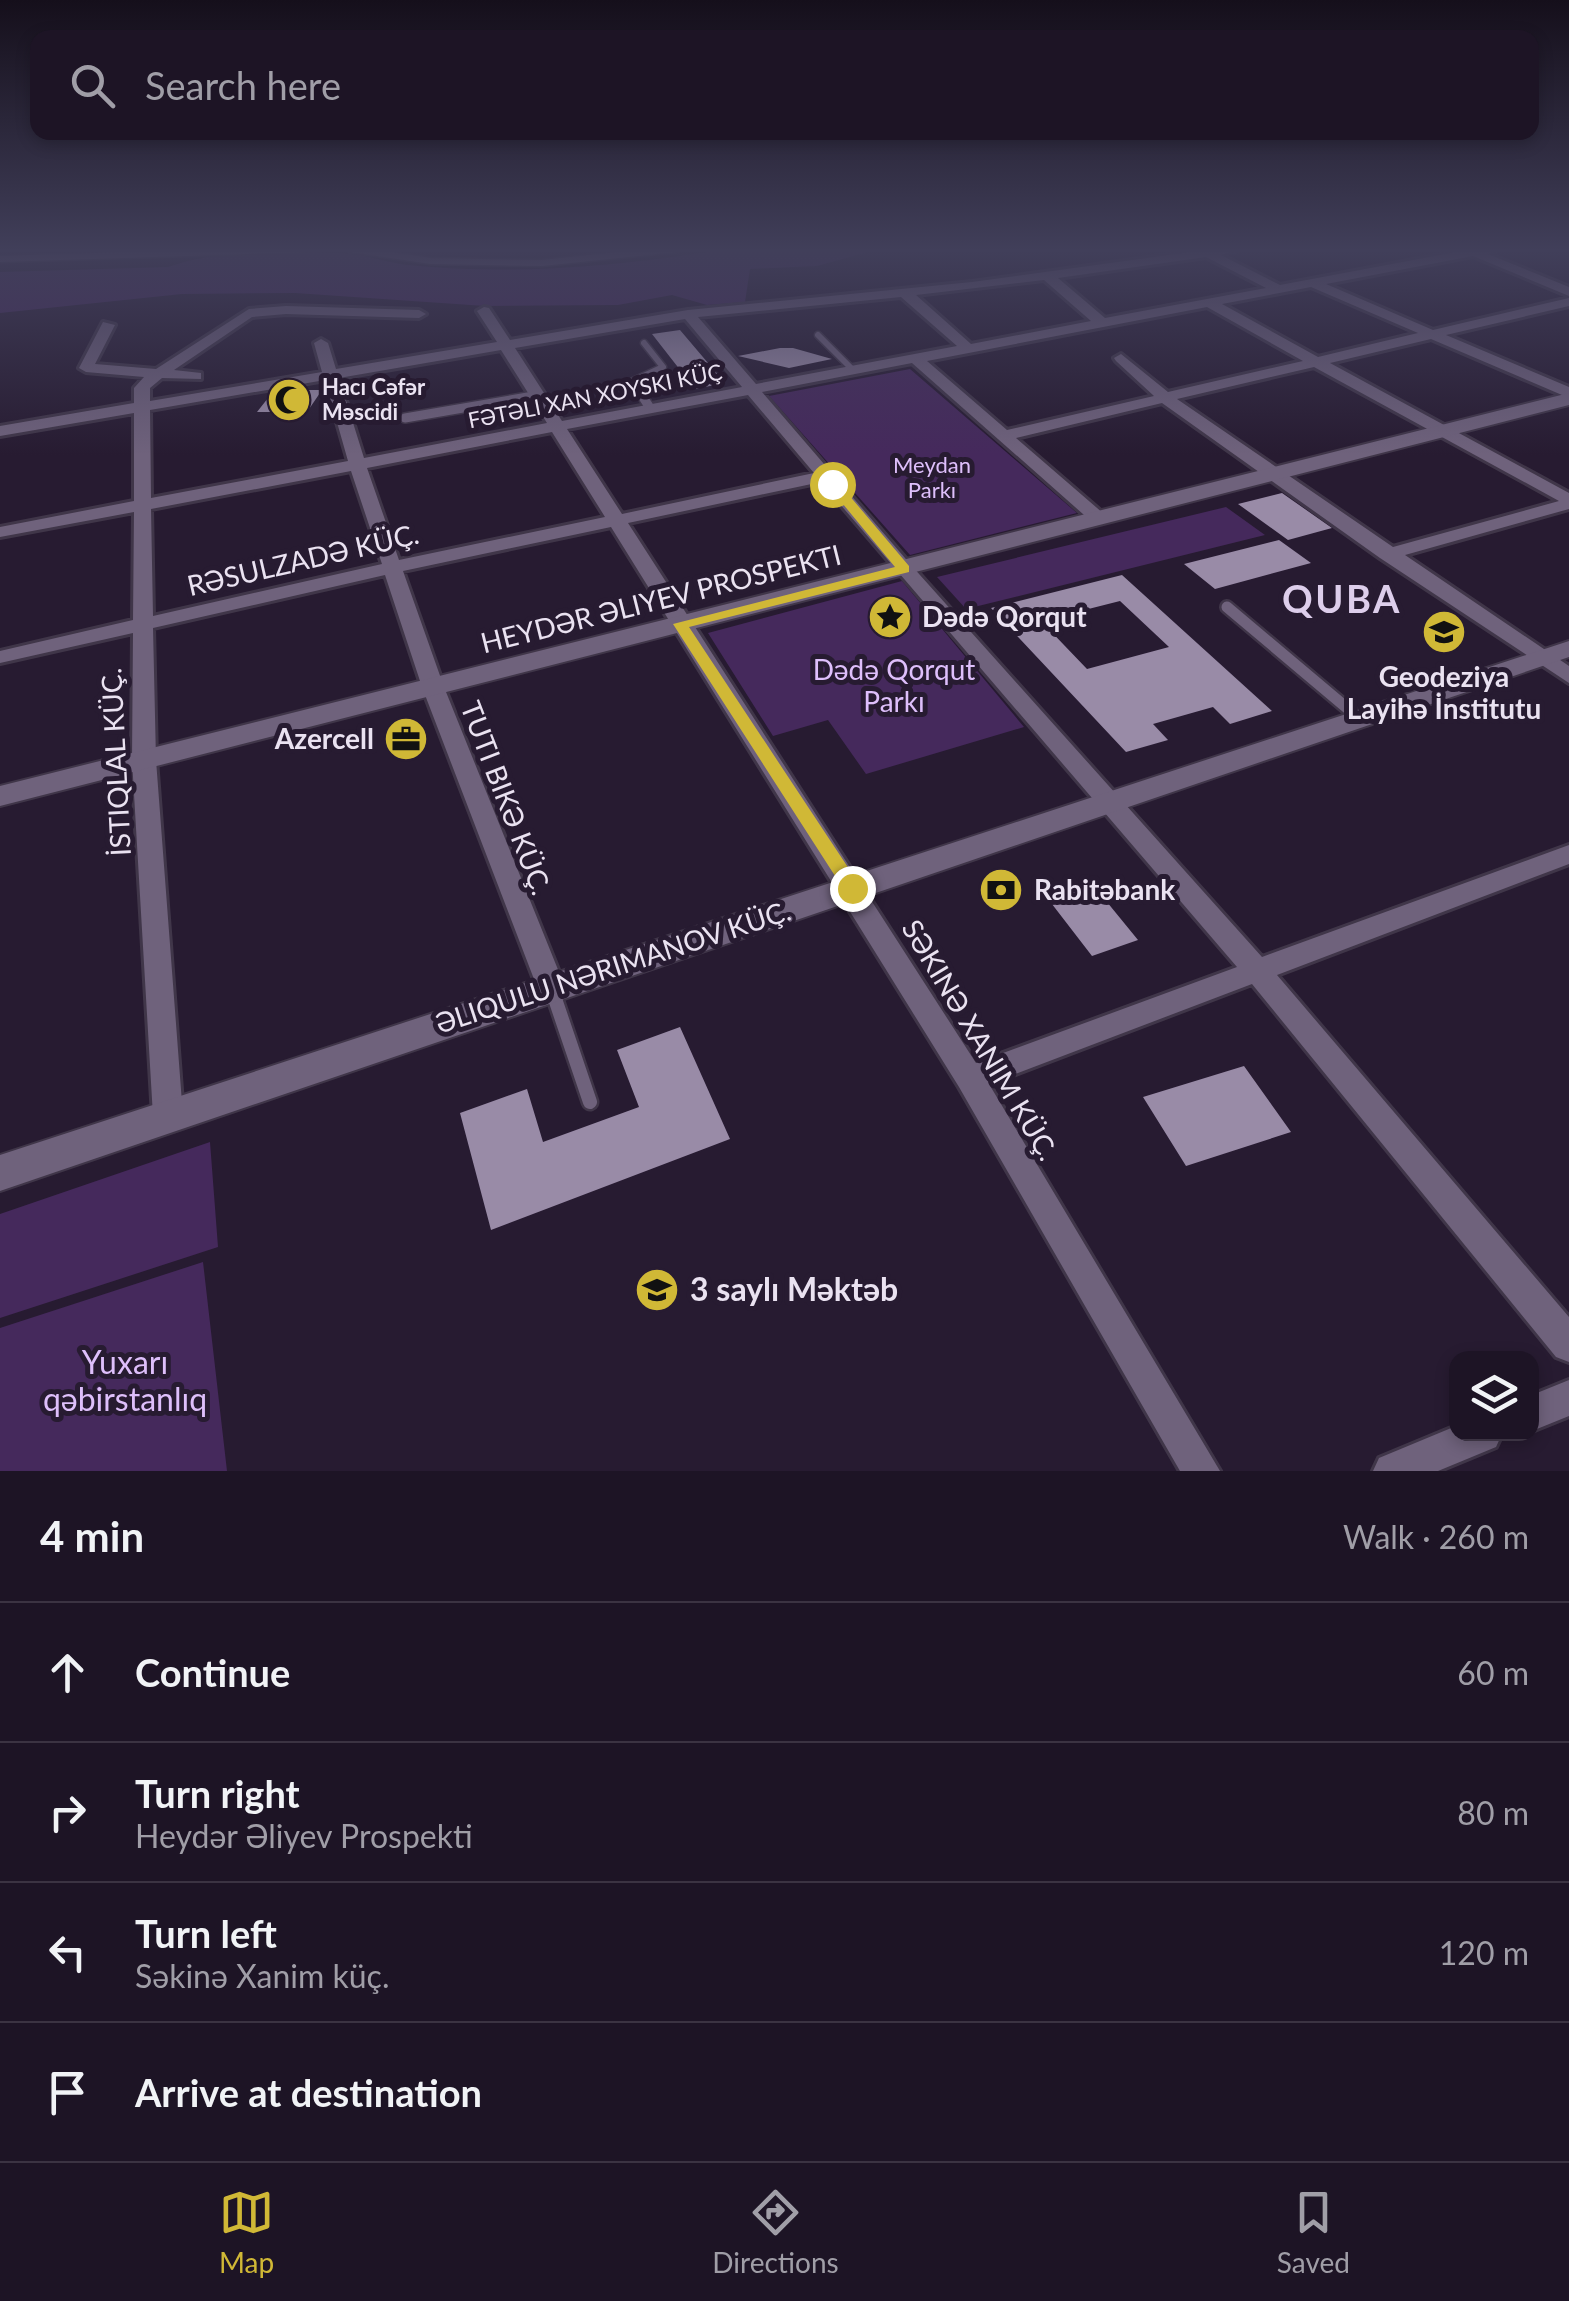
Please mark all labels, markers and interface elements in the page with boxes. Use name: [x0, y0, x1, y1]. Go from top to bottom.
search box: [30, 30, 1539, 140]
icon: search: [65, 58, 120, 113]
text: Search here: [145, 62, 341, 108]
street label: FƏTƏLI XAN XOYSKI KÜÇ: [465, 358, 725, 433]
place label: Hacı Cəfər Məscidi: [322, 373, 426, 425]
mosque icon: Hacı Cəfər Məscidi: [266, 377, 312, 423]
park label: Meydan Parkı: [893, 451, 971, 503]
route start: [810, 462, 856, 508]
street label: RƏSULZADƏ KÜÇ.: [184, 516, 422, 602]
street label: HEYDƏR ƏLIYEV PROSPEKTI: [477, 537, 844, 659]
district label: QUBA: [1282, 575, 1402, 621]
place icon: Dədə Qorqut: [867, 594, 913, 640]
place label: Dədə Qorqut: [922, 599, 1087, 633]
school or university icon: Geodeziya Layihə İnstitutu: [1421, 609, 1467, 655]
park label: Dədə Qorqut Parkı: [813, 652, 975, 718]
place label: Geodeziya Layihə İnstitutu: [1347, 659, 1541, 725]
street label: İSTIQLAL KÜÇ.: [93, 667, 137, 857]
street label: TUTI BIKƏ KÜÇ.: [454, 696, 559, 899]
office icon: Azercell: [383, 716, 429, 762]
place label: Azercell: [274, 721, 374, 755]
route end: [830, 866, 876, 912]
bank icon: Rabitəbank: [978, 867, 1024, 913]
place label: Rabitəbank: [1034, 872, 1175, 906]
street label: ƏLIQULU NƏRIMANOV KÜÇ.: [431, 892, 795, 1040]
street label: SƏKINƏ XANIM KÜÇ.: [896, 913, 1066, 1166]
school or university icon: 3 saylı Məktəb: [634, 1267, 680, 1313]
place label: 3 saylı Məktəb: [690, 1269, 898, 1308]
park label: Yuxarı qəbirstanlıq: [43, 1342, 207, 1418]
map controls: [1449, 1351, 1539, 1441]
button: layers: [1449, 1351, 1539, 1441]
text: 4 min: [40, 1511, 144, 1561]
text: Walk · 260 m: [1343, 1517, 1529, 1556]
icon: ahead: [40, 1645, 95, 1700]
text: Continue: [135, 1649, 290, 1695]
text: 60 m: [1457, 1653, 1529, 1692]
text: Turn right: [135, 1770, 300, 1816]
icon: right: [40, 1785, 95, 1840]
text: 80 m: [1457, 1793, 1529, 1832]
text: Heydər Əliyev Prospekti: [135, 1816, 473, 1855]
text: Turn left: [135, 1910, 277, 1956]
icon: left: [40, 1925, 95, 1980]
text: 120 m: [1439, 1933, 1529, 1972]
text: Səkinə Xanim küç.: [135, 1956, 389, 1995]
icon: arrive: [40, 2065, 95, 2120]
text: Arrive at destination: [135, 2069, 482, 2115]
tab: Map: [219, 2185, 274, 2279]
tab: Directions: [712, 2185, 839, 2279]
tab: Saved: [1277, 2185, 1350, 2279]

